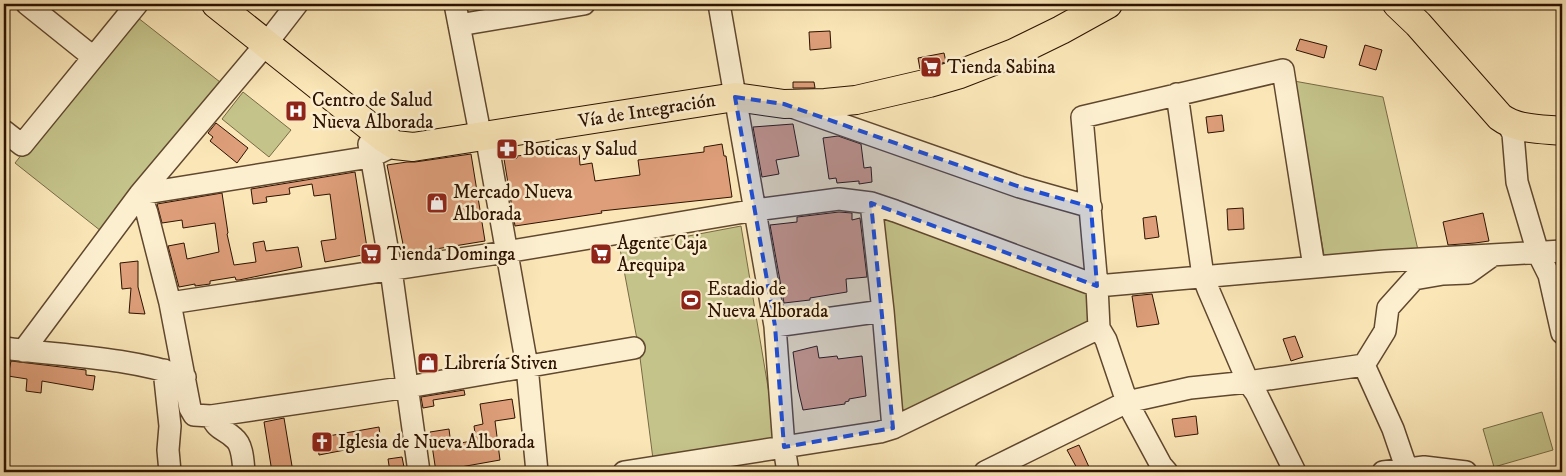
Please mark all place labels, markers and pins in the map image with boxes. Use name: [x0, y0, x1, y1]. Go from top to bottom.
supermarket icon: Tienda Sabina: [919, 55, 943, 79]
place label: Tienda Sabina: [947, 56, 1055, 79]
place label: Centro de Salud Nueva Alborada: [312, 89, 433, 134]
hospital icon: Centro de Salud Nueva Alborada: [284, 99, 308, 123]
pharmacy icon: Boticas y Salud: [495, 137, 519, 161]
place label: Boticas y Salud: [523, 138, 638, 161]
place label: Mercado Nueva Alborada: [453, 181, 573, 226]
shop icon: Mercado Nueva Alborada: [425, 191, 449, 215]
place label: Agente Caja Arequipa: [617, 232, 707, 278]
supermarket icon: Tienda Dominga: [359, 242, 383, 266]
supermarket icon: Agente Caja Arequipa: [589, 242, 613, 266]
place label: Tienda Dominga: [387, 243, 515, 266]
place label: Estadio de Nueva Alborada: [707, 278, 828, 323]
sports icon: Estadio de Nueva Alborada: [679, 288, 703, 312]
shop icon: Librería Stiven: [416, 351, 440, 375]
place label: Librería Stiven: [444, 352, 558, 375]
church icon: Iglesia de Nueva Alborada: [310, 430, 334, 454]
place label: Iglesia de Nueva Alborada: [338, 431, 535, 454]

